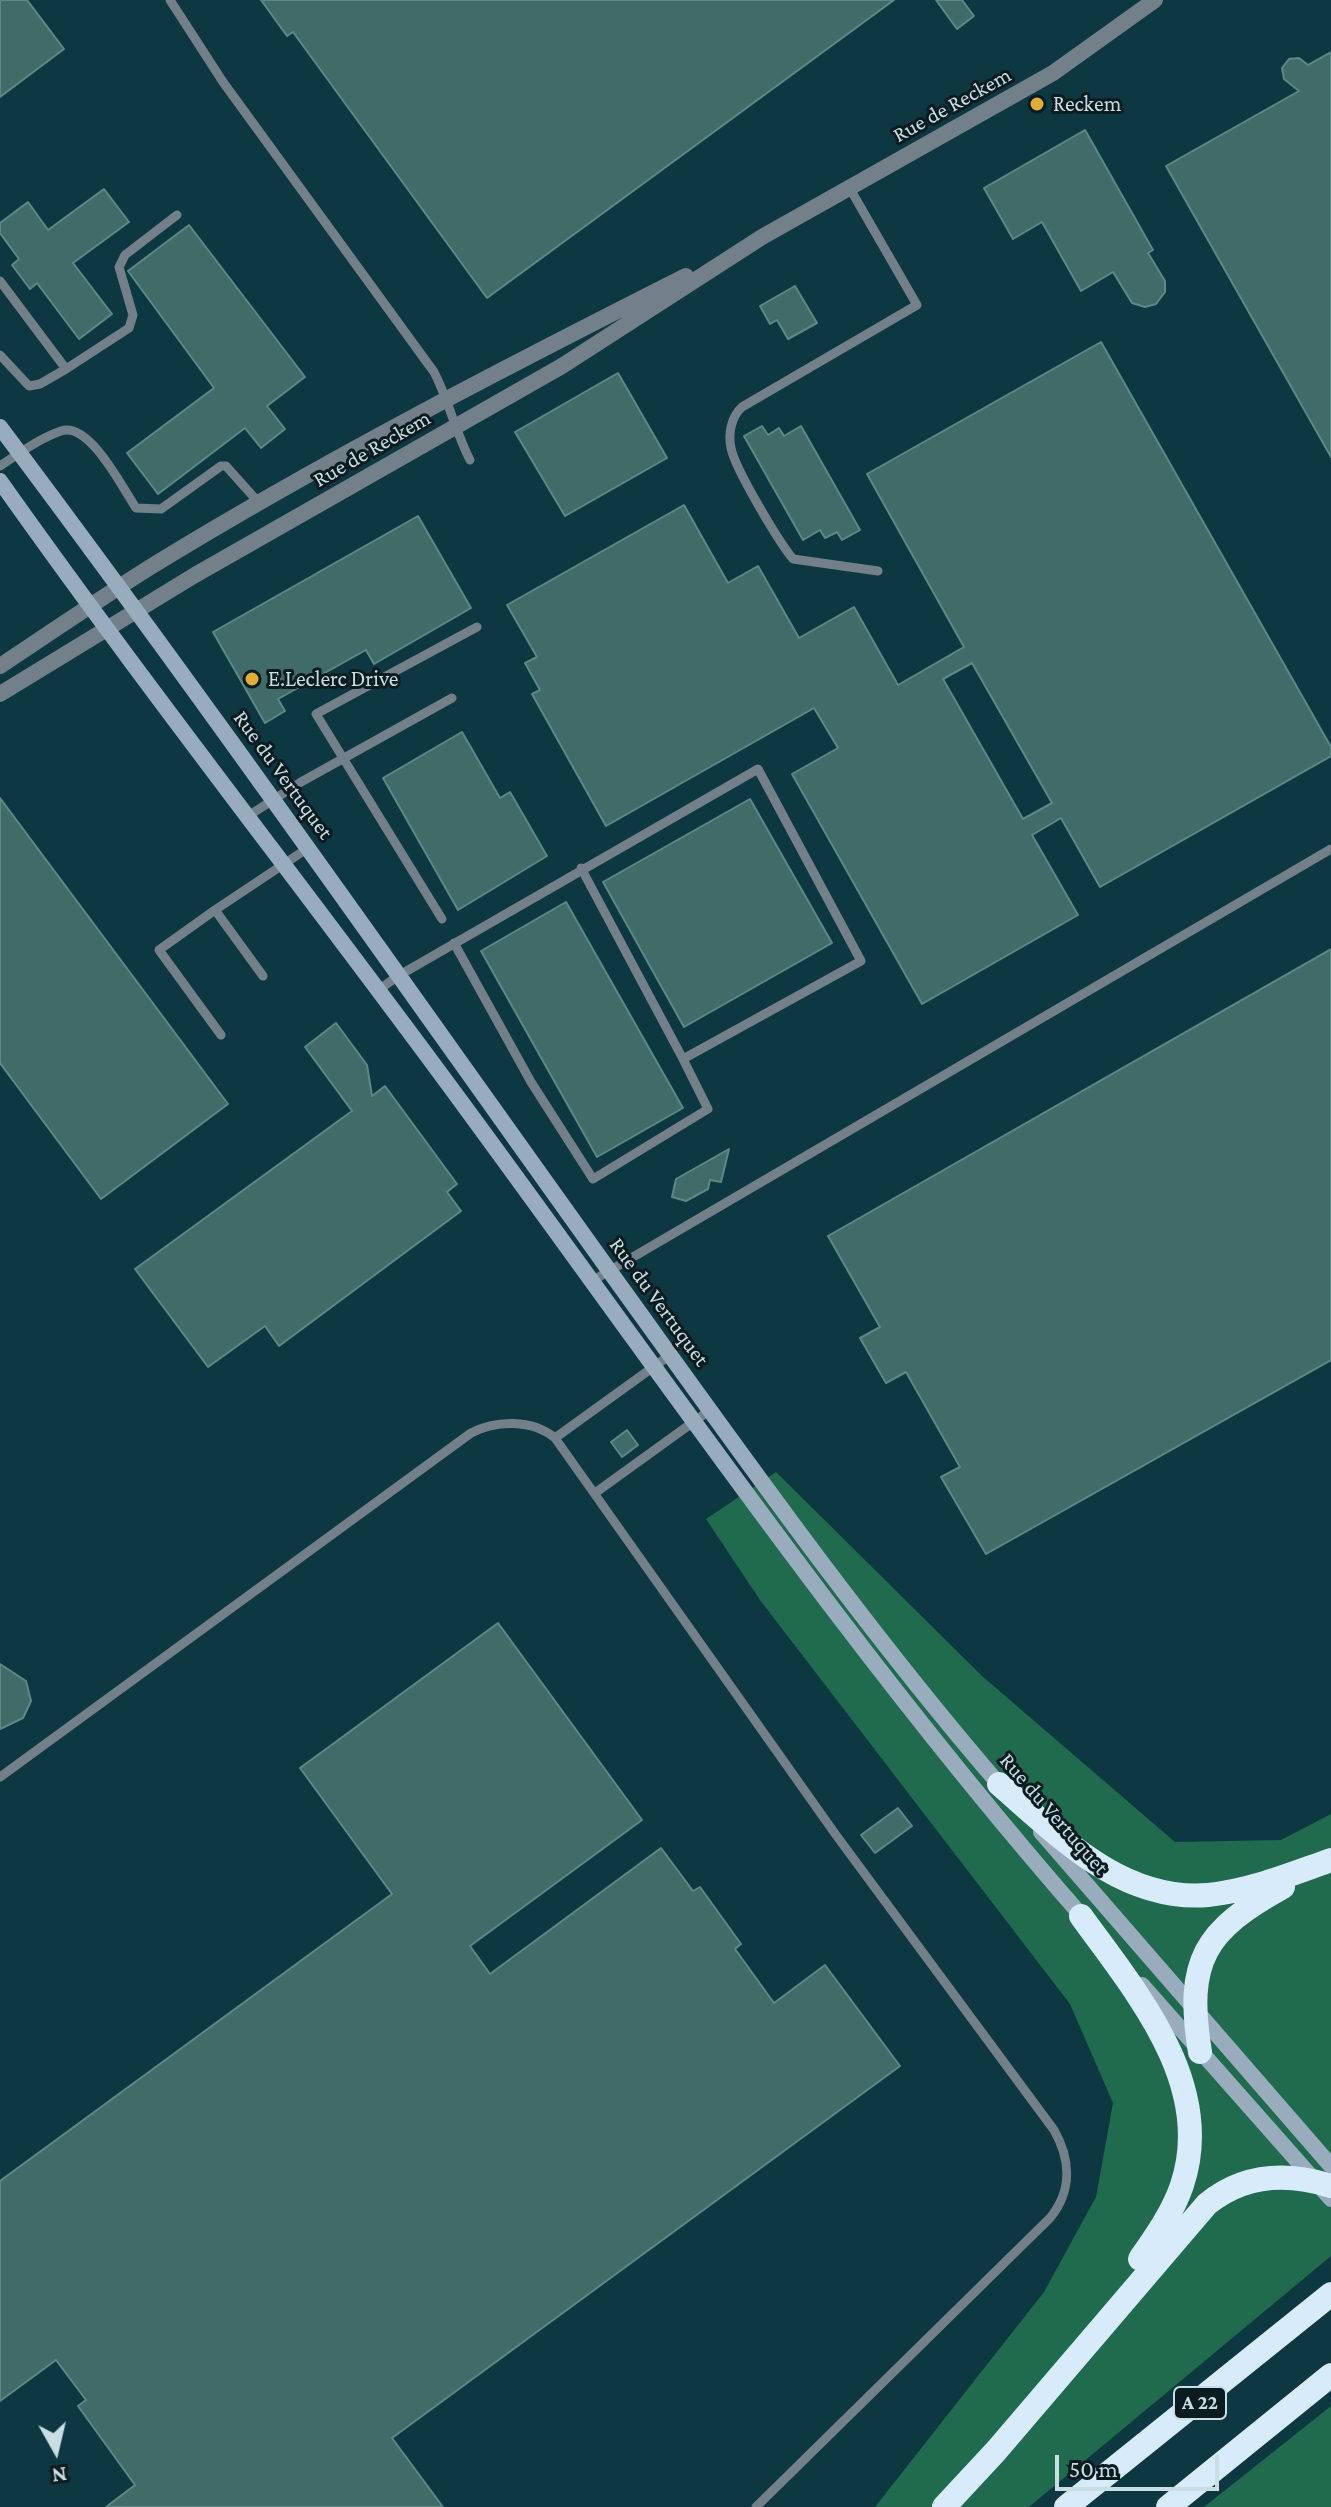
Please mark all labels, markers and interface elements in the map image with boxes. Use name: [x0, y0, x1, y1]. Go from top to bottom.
street label: Rue de Reckem: [888, 62, 1016, 148]
place label: Reckem: [1053, 91, 1121, 117]
marker: Reckem: [1028, 95, 1046, 113]
street label: Rue de Reckem: [309, 405, 435, 493]
place label: E.Leclerc Drive: [268, 666, 399, 692]
marker: E.Leclerc Drive: [243, 670, 261, 688]
street label: Rue du Vertuquet: [227, 705, 339, 845]
street label: Rue du Vertuquet: [603, 1232, 715, 1372]
street label: Rue du Vertuquet: [994, 1748, 1114, 1880]
road number: A 22: [1174, 2387, 1226, 2419]
north arrow: [16, 2411, 96, 2491]
scale bar: [1059, 2439, 1223, 2489]
text: 50 m: [1069, 2455, 1118, 2482]
text: N: [50, 2462, 69, 2489]

